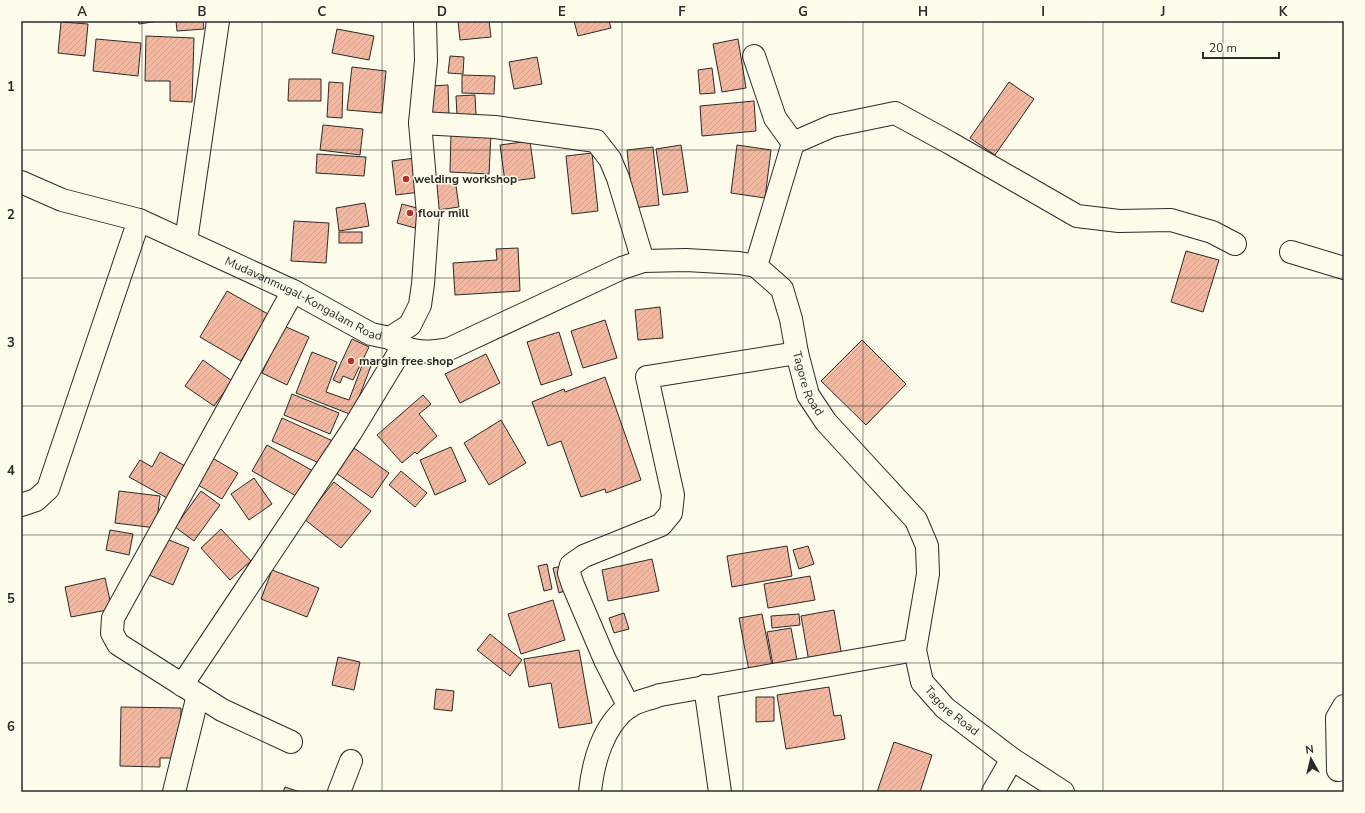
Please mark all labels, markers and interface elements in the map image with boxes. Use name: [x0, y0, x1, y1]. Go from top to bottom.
text: A: [77, 3, 87, 21]
text: B: [198, 3, 207, 21]
text: C: [318, 3, 327, 21]
text: D: [437, 3, 447, 21]
text: E: [558, 3, 566, 21]
text: F: [678, 3, 686, 21]
text: G: [798, 3, 808, 21]
text: H: [918, 3, 928, 21]
text: I: [1041, 3, 1045, 21]
text: J: [1160, 3, 1165, 21]
text: K: [1279, 3, 1288, 21]
scale bar: [1203, 34, 1279, 60]
text: 20 m: [1209, 40, 1237, 56]
text: 1: [7, 78, 15, 96]
place label: welding workshop: [414, 171, 517, 187]
marker: welding workshop: [401, 174, 411, 184]
place label: flour mill: [418, 205, 469, 221]
text: 2: [7, 206, 15, 224]
marker: flour mill: [405, 208, 415, 218]
street label: Mudavanmugal-Kongalam Road: [222, 253, 384, 344]
text: 3: [7, 334, 15, 352]
street label: Tagore Road: [789, 349, 827, 419]
place label: margin free shop: [359, 353, 453, 369]
marker: margin free shop: [346, 356, 356, 366]
text: 4: [7, 462, 15, 480]
text: 5: [7, 590, 15, 608]
street label: Tagore Road: [921, 682, 982, 739]
text: 6: [7, 718, 15, 736]
north arrow: [1291, 739, 1331, 779]
text: N: [1305, 742, 1315, 758]

